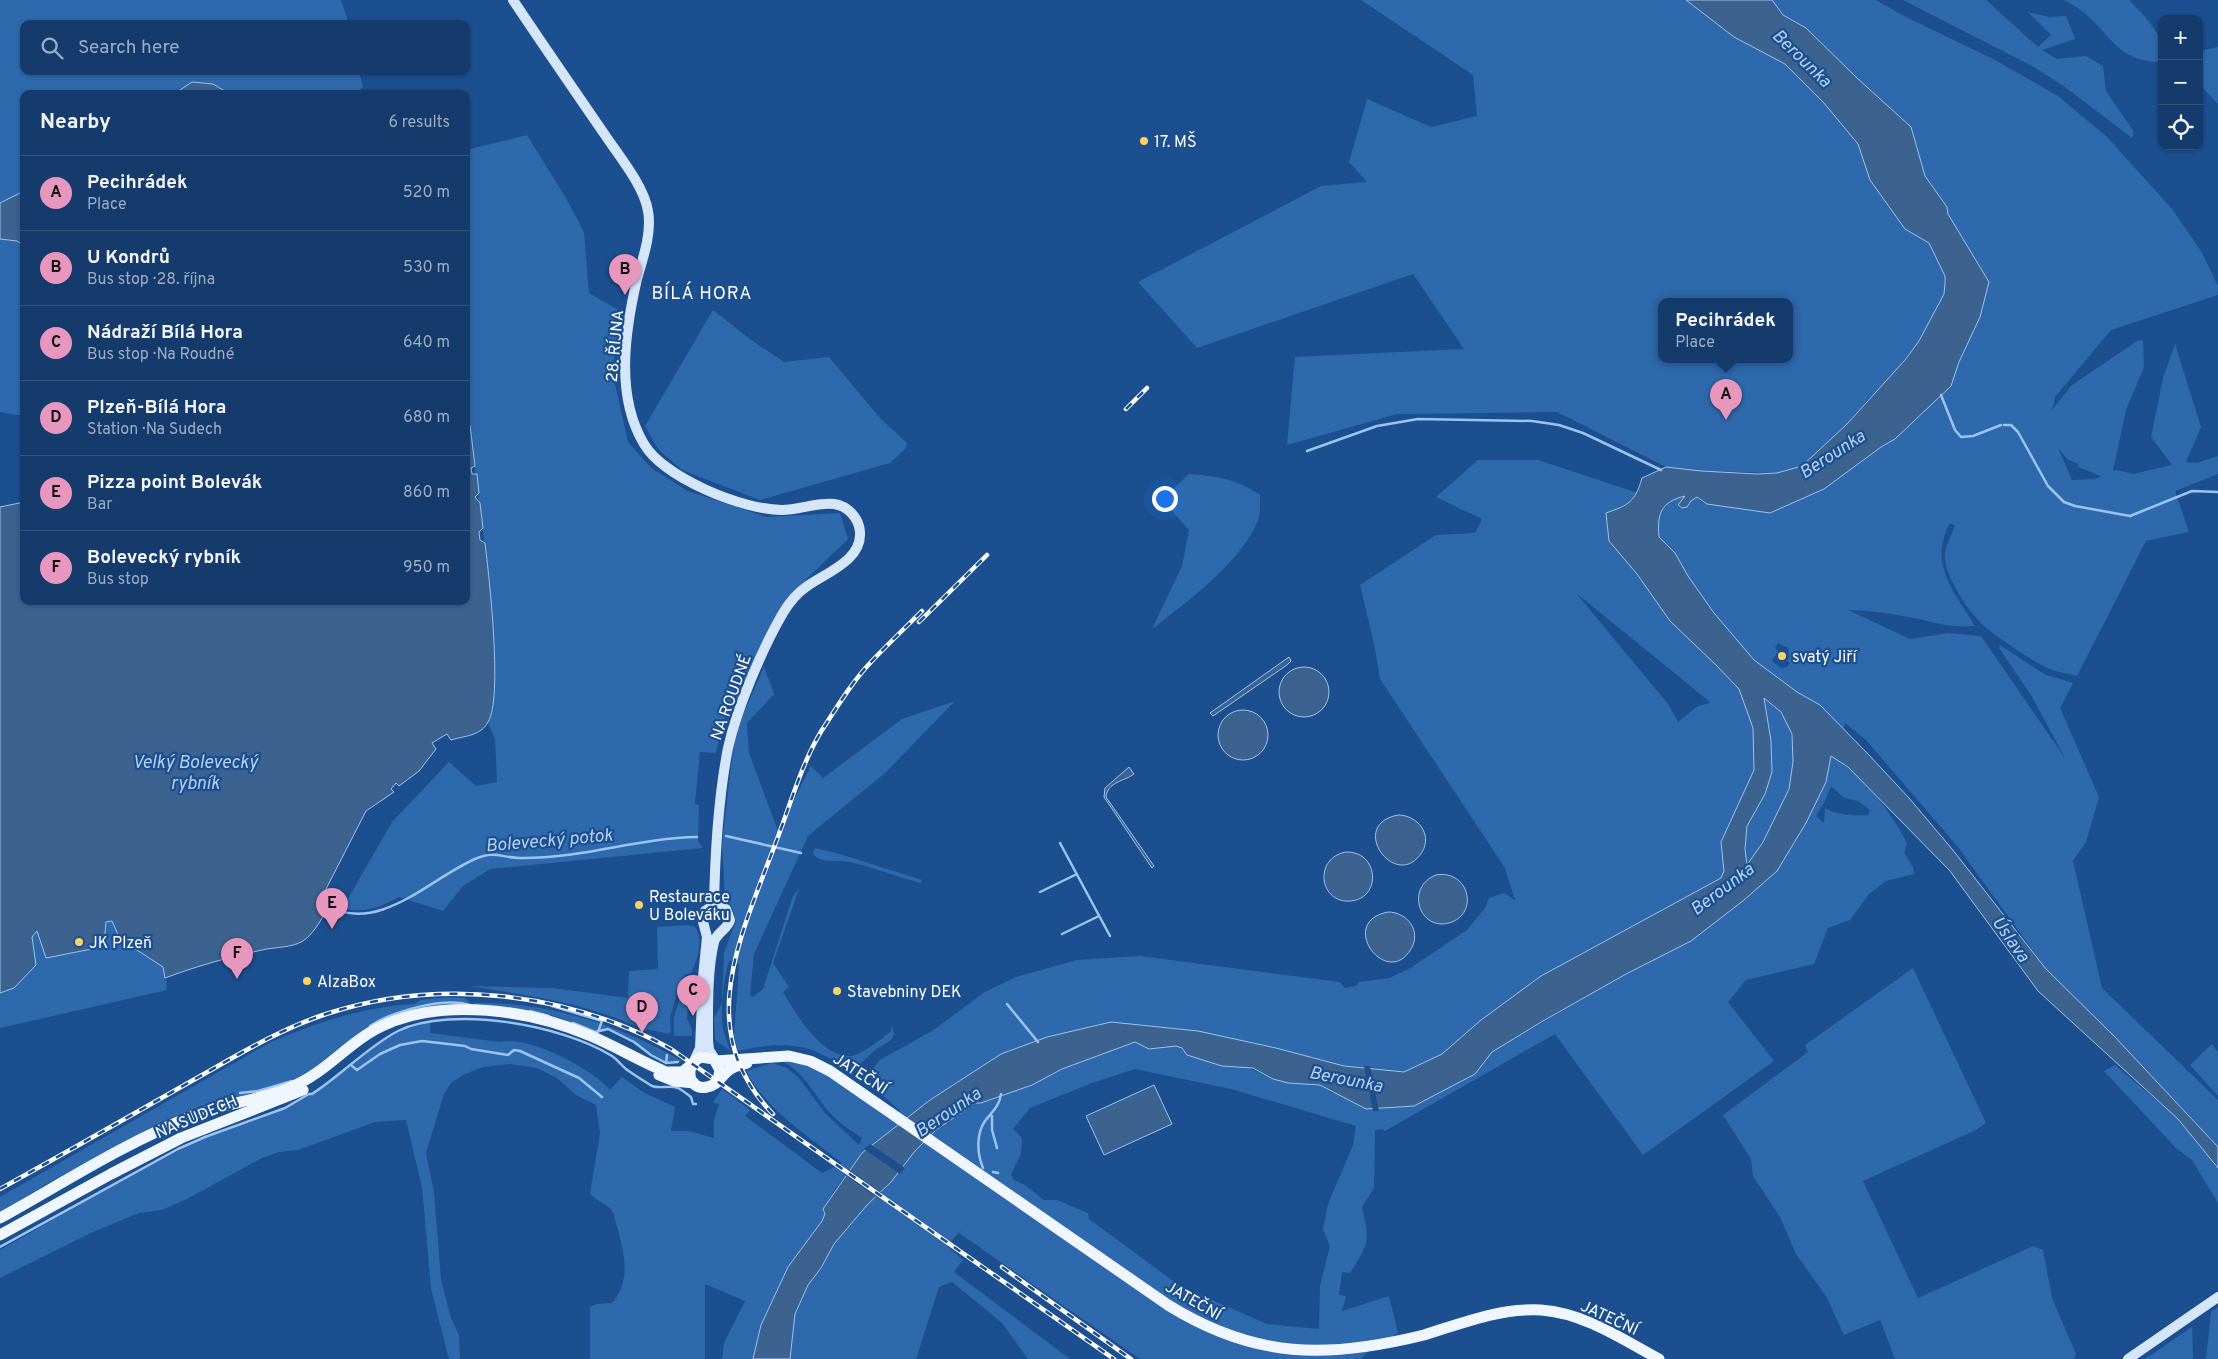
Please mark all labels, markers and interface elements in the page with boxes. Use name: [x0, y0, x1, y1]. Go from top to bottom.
map controls: [2158, 15, 2203, 150]
button: +: [2158, 15, 2203, 60]
search box: [20, 20, 470, 75]
water label: Berounka: [1766, 25, 1836, 94]
icon: search: [38, 34, 66, 62]
text: Search here: [78, 36, 180, 60]
button: −: [2158, 60, 2203, 105]
button: locate: [2158, 105, 2203, 150]
text: Nearby: [40, 109, 111, 136]
text: 6 results: [388, 113, 450, 133]
place label: 17. MŠ: [1154, 131, 1196, 153]
marker: 17. MŠ: [1138, 135, 1150, 147]
text: Pecihrádek: [87, 171, 188, 195]
text: A: [50, 183, 62, 203]
text: 520 m: [403, 183, 450, 203]
text: Place: [87, 195, 127, 215]
text: U Kondrů: [87, 246, 170, 270]
pin: B: [609, 254, 641, 295]
text: B: [50, 258, 62, 278]
text: 530 m: [403, 258, 450, 278]
text: Bus stop · 28. října: [87, 270, 215, 290]
district label: BÍLÁ HORA: [651, 281, 753, 306]
popup: [1658, 298, 1793, 363]
street label: 28. ŘÍJNA: [601, 309, 629, 383]
text: Pecihrádek: [1675, 309, 1776, 333]
text: Nádraží Bílá Hora: [87, 321, 243, 345]
text: C: [51, 333, 61, 353]
text: 640 m: [403, 333, 450, 353]
text: Place: [1675, 333, 1715, 353]
text: Bus stop · Na Roudné: [87, 345, 234, 365]
pin: A: [1710, 379, 1742, 420]
text: Plzeň-Bílá Hora: [87, 396, 226, 420]
text: D: [50, 408, 62, 428]
text: 680 m: [403, 408, 450, 428]
text: Station · Na Sudech: [87, 420, 222, 440]
water label: Berounka: [1795, 425, 1871, 485]
text: Pizza point Bolevák: [87, 471, 262, 495]
text: E: [51, 483, 61, 503]
text: 860 m: [403, 483, 450, 503]
your location: [1152, 486, 1178, 512]
text: Bar: [87, 495, 113, 515]
text: Bolevecký rybník: [87, 546, 241, 570]
text: F: [51, 558, 61, 578]
text: 950 m: [403, 558, 450, 578]
text: Bus stop: [87, 570, 149, 590]
place label: svatý Jiří: [1792, 648, 1859, 668]
marker: svatý Jiří: [1776, 650, 1788, 662]
street label: NA ROUDNÉ: [705, 651, 757, 743]
water label: Velký Bolevecký rybník: [132, 752, 259, 796]
water label: Bolevecký potok: [485, 824, 615, 859]
water label: Berounka: [1686, 858, 1760, 922]
pin: E: [316, 888, 348, 929]
place label: Restaurace U Boleváku: [649, 888, 730, 926]
marker: Restaurace U Boleváku: [633, 899, 645, 911]
water label: Úslava: [1986, 911, 2036, 968]
place label: JK Plzeň: [89, 934, 152, 954]
marker: JK Plzeň: [73, 936, 85, 948]
pin: F: [221, 938, 253, 979]
place label: AlzaBox: [317, 973, 376, 993]
marker: AlzaBox: [301, 975, 313, 987]
pin: C: [677, 975, 709, 1016]
place label: Stavebniny DEK: [847, 983, 961, 1003]
marker: Stavebniny DEK: [831, 985, 843, 997]
pin: D: [626, 992, 658, 1033]
street label: JATEČNÍ: [829, 1048, 893, 1101]
water label: Berounka: [1307, 1062, 1385, 1099]
water label: Berounka: [912, 1083, 987, 1144]
street label: NA SUDECH: [153, 1092, 241, 1144]
street label: JATEČNÍ: [1161, 1276, 1227, 1327]
street label: JATEČNÍ: [1577, 1295, 1643, 1341]

